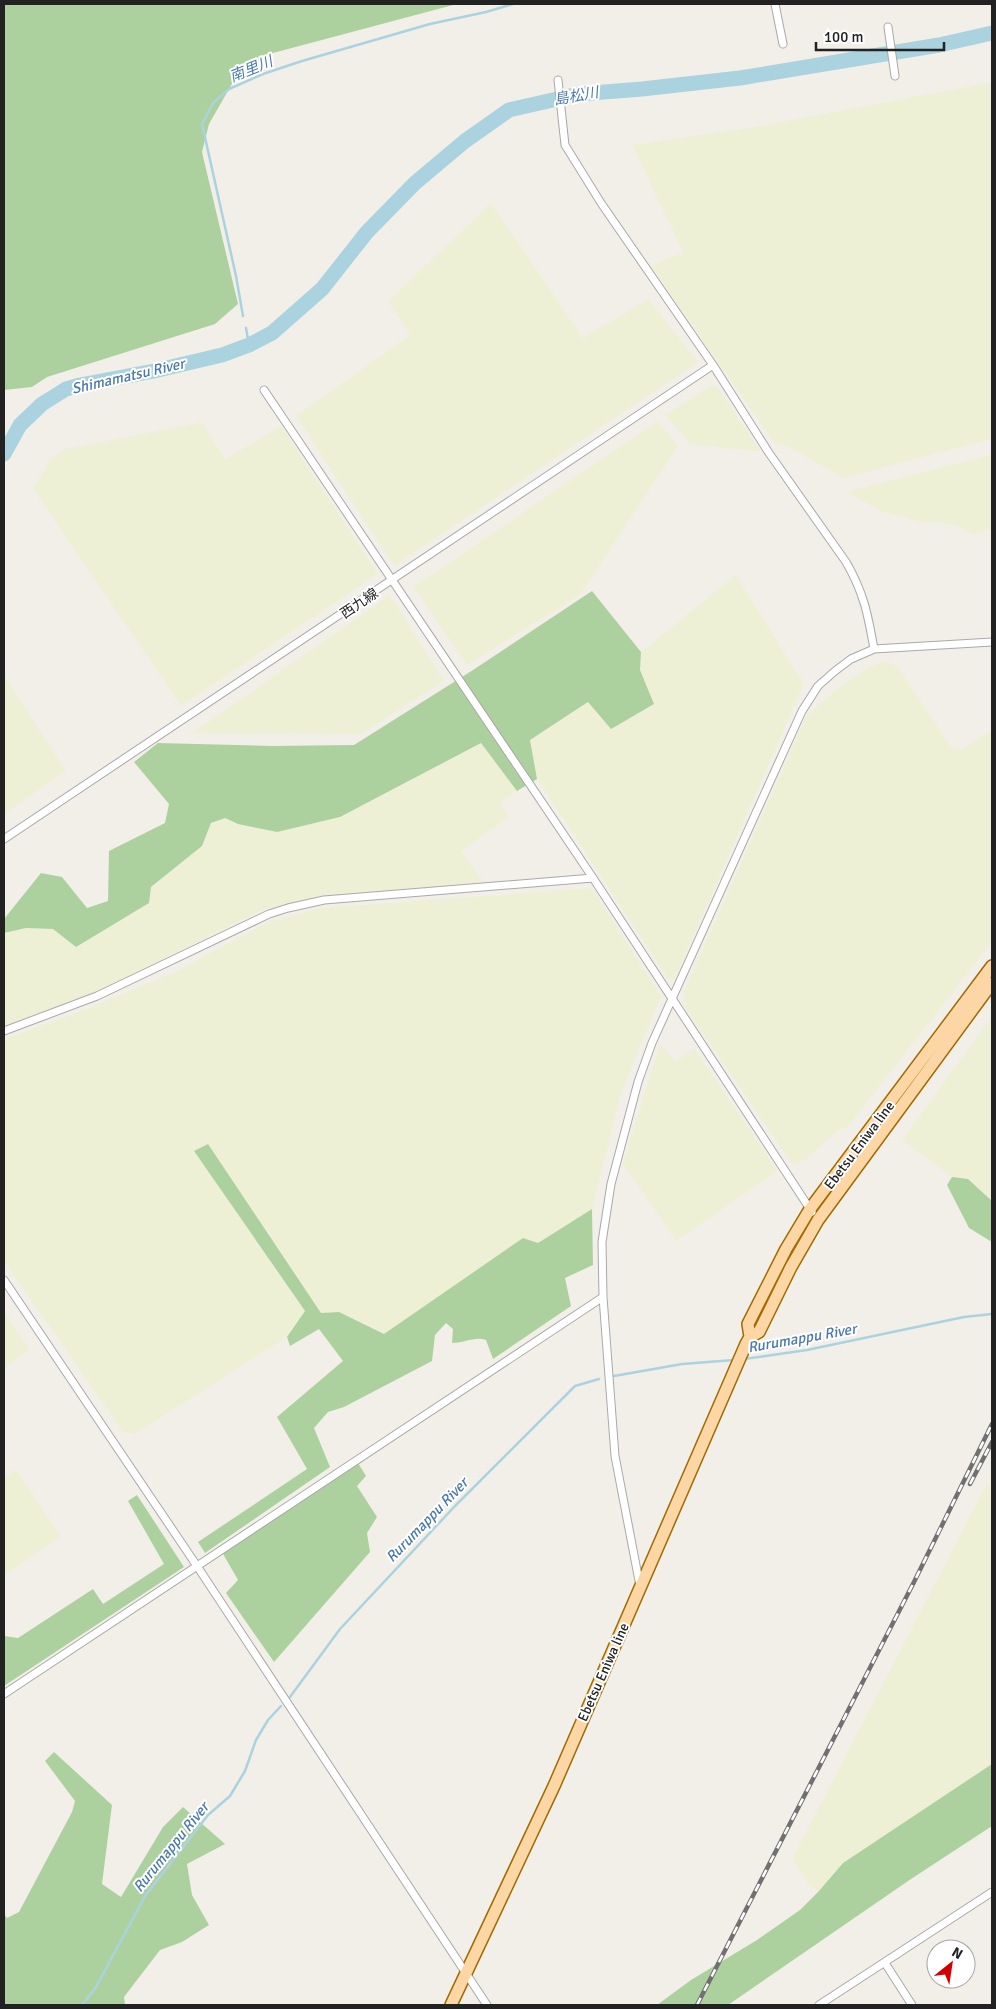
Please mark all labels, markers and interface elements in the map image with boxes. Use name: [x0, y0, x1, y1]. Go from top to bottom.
scale bar: [816, 20, 944, 52]
text: 100 m: [824, 28, 864, 46]
water label: 南里川: [227, 51, 277, 86]
water label: 島松川: [552, 83, 602, 109]
water label: Shimamatsu River: [70, 354, 189, 398]
street label: 西九線: [337, 585, 381, 622]
street label: Ebetsu Eniwa line: [821, 1098, 898, 1193]
water label: Rurumappu River: [746, 1319, 860, 1356]
water label: Rurumappu River: [382, 1472, 473, 1566]
street label: Ebetsu Eniwa line: [574, 1620, 633, 1724]
water label: Rurumappu River: [129, 1797, 214, 1895]
north arrow: [926, 1939, 976, 1989]
text: N: [949, 1943, 966, 1963]

